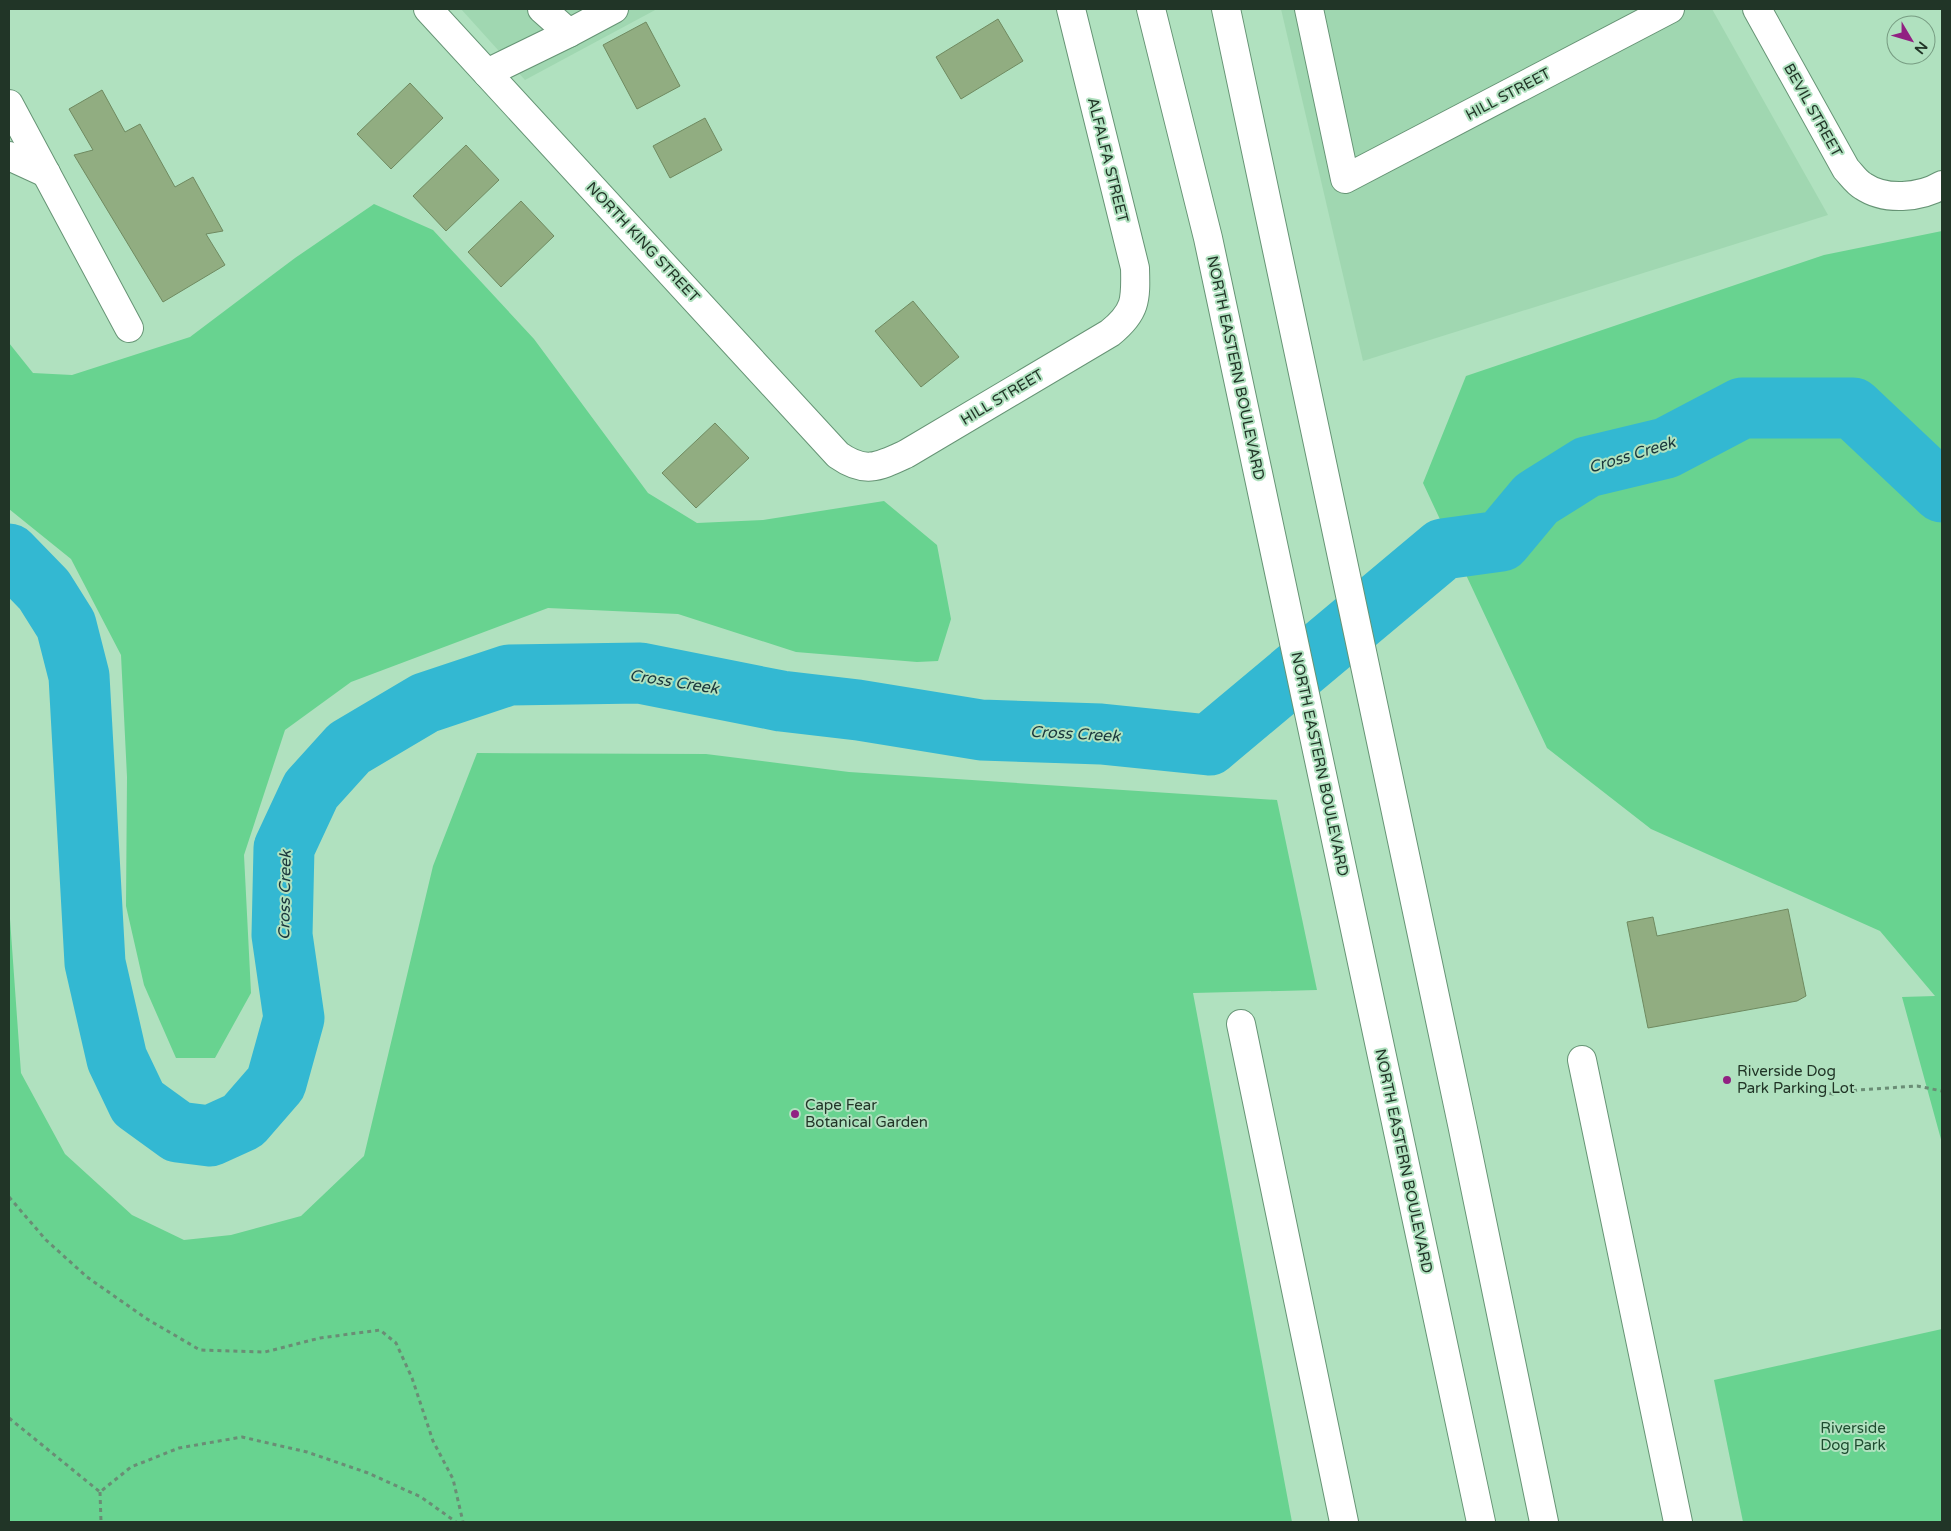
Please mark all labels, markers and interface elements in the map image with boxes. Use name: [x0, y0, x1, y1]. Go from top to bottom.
north arrow: [1886, 15, 1936, 65]
text: N: [1911, 38, 1931, 57]
street label: BEVIL STREET: [1780, 60, 1846, 160]
street label: HILL STREET: [1462, 64, 1554, 124]
street label: ALFALFA STREET: [1084, 96, 1132, 224]
street label: NORTH KING STREET: [583, 178, 703, 306]
street label: NORTH EASTERN BOULEVARD: [1203, 254, 1269, 482]
street label: HILL STREET: [957, 365, 1047, 429]
water label: Cross Creek: [1586, 432, 1679, 478]
street label: NORTH EASTERN BOULEVARD: [1287, 650, 1353, 878]
water label: Cross Creek: [628, 665, 721, 699]
water label: Cross Creek: [1030, 722, 1122, 746]
water label: Cross Creek: [274, 849, 296, 940]
street label: NORTH EASTERN BOULEVARD: [1371, 1047, 1437, 1275]
place label: Riverside Dog Park Parking Lot: [1737, 1062, 1855, 1097]
marker: Riverside Dog Park Parking Lot: [1721, 1074, 1733, 1086]
place label: Cape Fear Botanical Garden: [805, 1096, 928, 1131]
marker: Cape Fear Botanical Garden: [789, 1108, 801, 1120]
park label: Riverside Dog Park: [1820, 1419, 1886, 1454]

